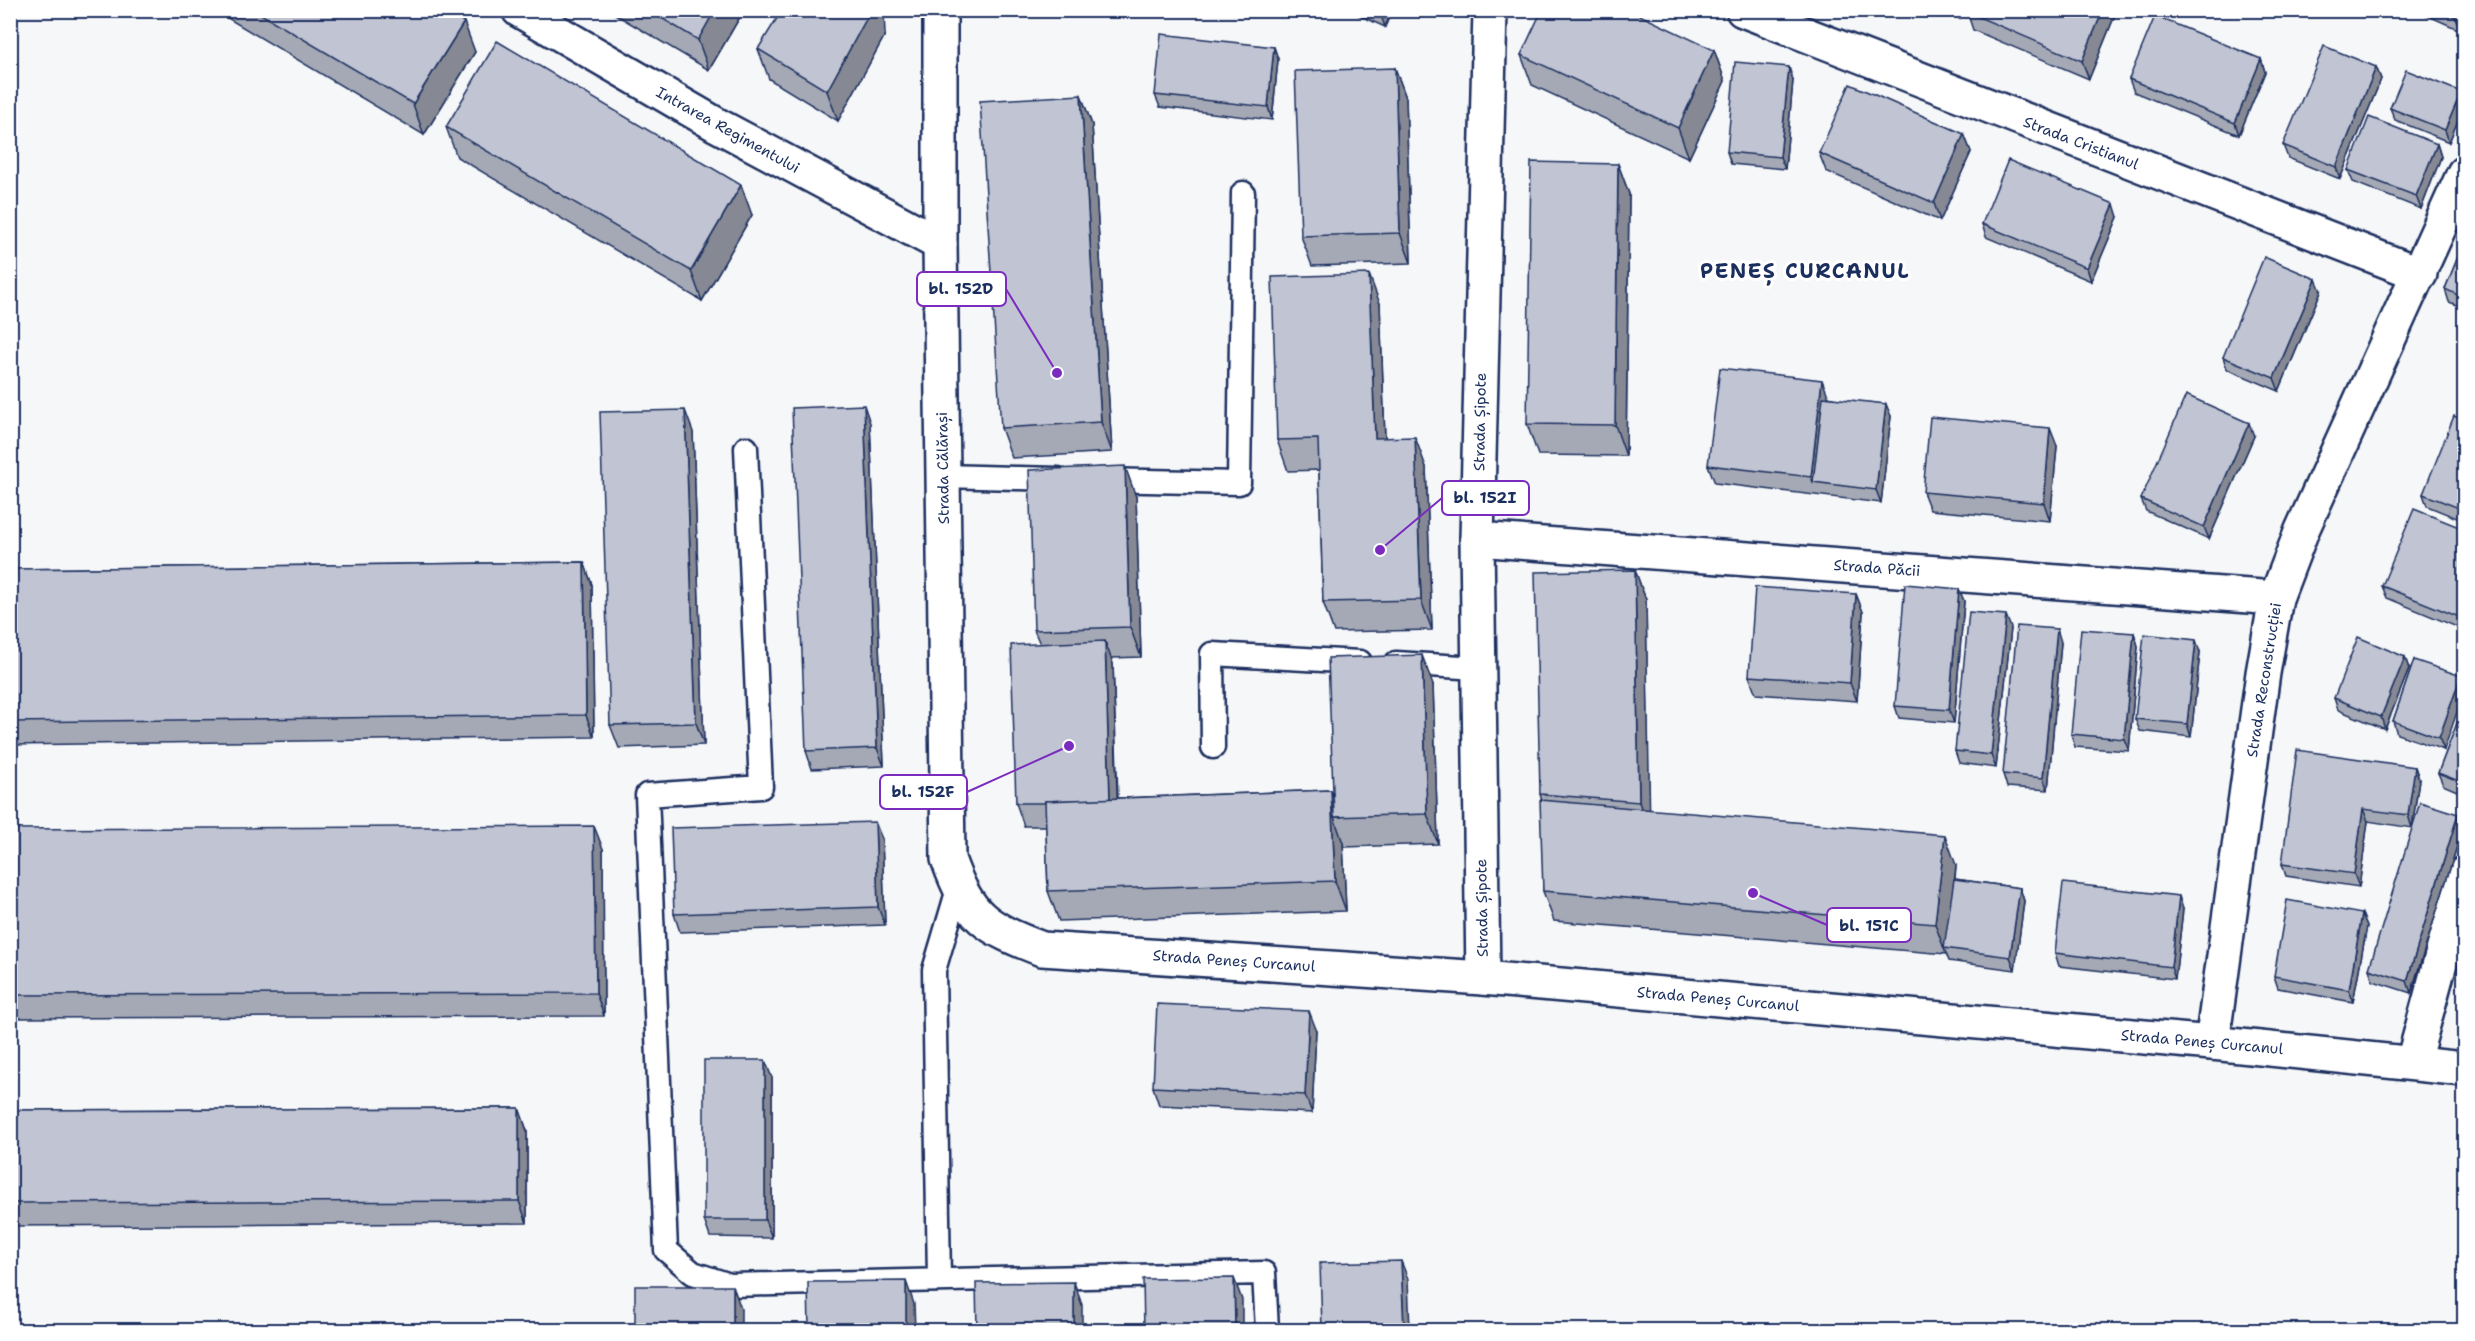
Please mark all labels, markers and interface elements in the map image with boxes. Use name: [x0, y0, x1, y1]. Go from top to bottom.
street label: Intrarea Regimentului: [653, 82, 803, 178]
street label: Strada Cristianul: [2020, 112, 2142, 174]
district label: PENEȘ CURCANUL: [1700, 257, 1910, 286]
callout: bl. 152D: [917, 272, 1006, 306]
text: bl. 152D: [929, 278, 993, 299]
street label: Strada Șipote: [1469, 373, 1492, 471]
street label: Strada Călărași: [932, 412, 955, 524]
callout: bl. 152I: [1442, 481, 1529, 515]
text: bl. 152I: [1454, 487, 1516, 508]
street label: Strada Păcii: [1833, 555, 1921, 581]
street label: Strada Reconstrucției: [2242, 601, 2287, 759]
callout: bl. 152F: [880, 775, 967, 809]
text: bl. 152F: [892, 781, 954, 802]
street label: Strada Șipote: [1471, 859, 1494, 957]
callout: bl. 151C: [1827, 908, 1911, 942]
text: bl. 151C: [1839, 915, 1899, 936]
street label: Strada Peneș Curcanul: [1152, 945, 1316, 978]
street label: Strada Peneș Curcanul: [1636, 982, 1800, 1017]
street label: Strada Peneș Curcanul: [2120, 1025, 2284, 1060]

